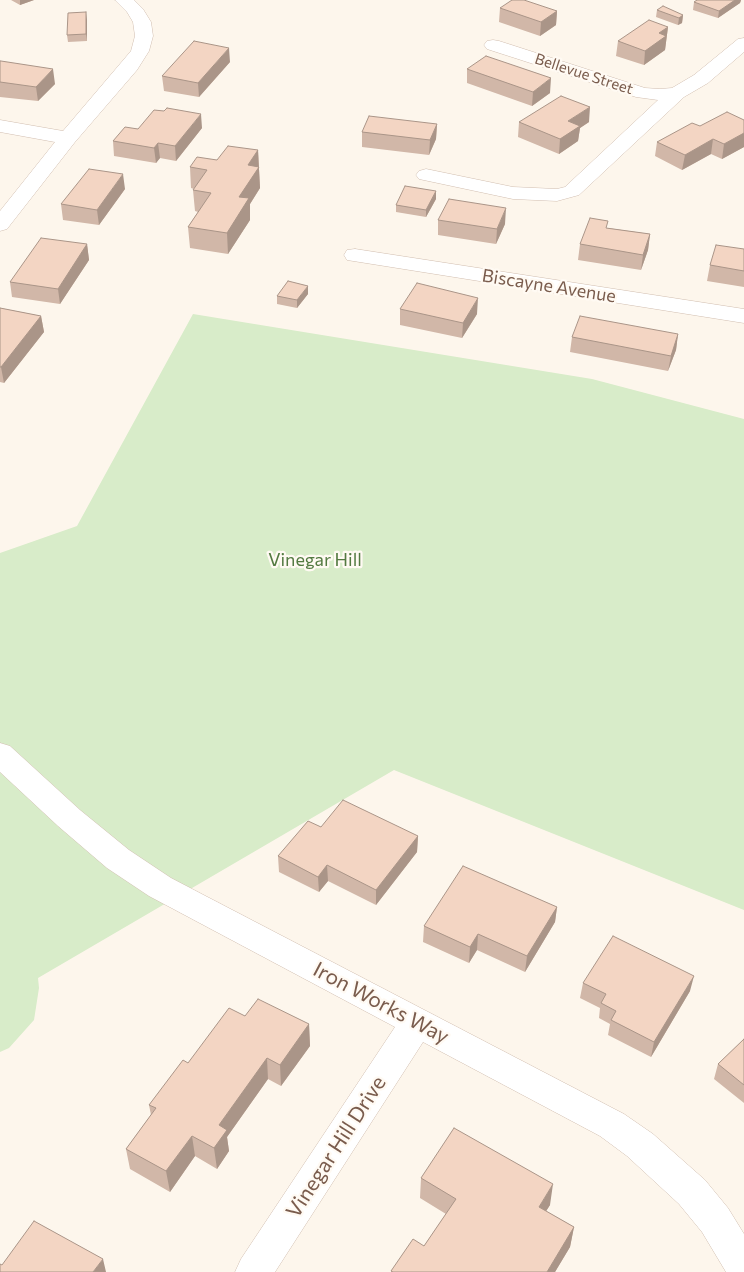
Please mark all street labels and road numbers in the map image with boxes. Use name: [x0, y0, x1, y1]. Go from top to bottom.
street label: Bellevue Street: [533, 50, 635, 98]
street label: Biscayne Avenue: [481, 265, 617, 307]
street label: Iron Works Way: [309, 957, 453, 1049]
street label: Vinegar Hill Drive: [281, 1071, 391, 1223]

